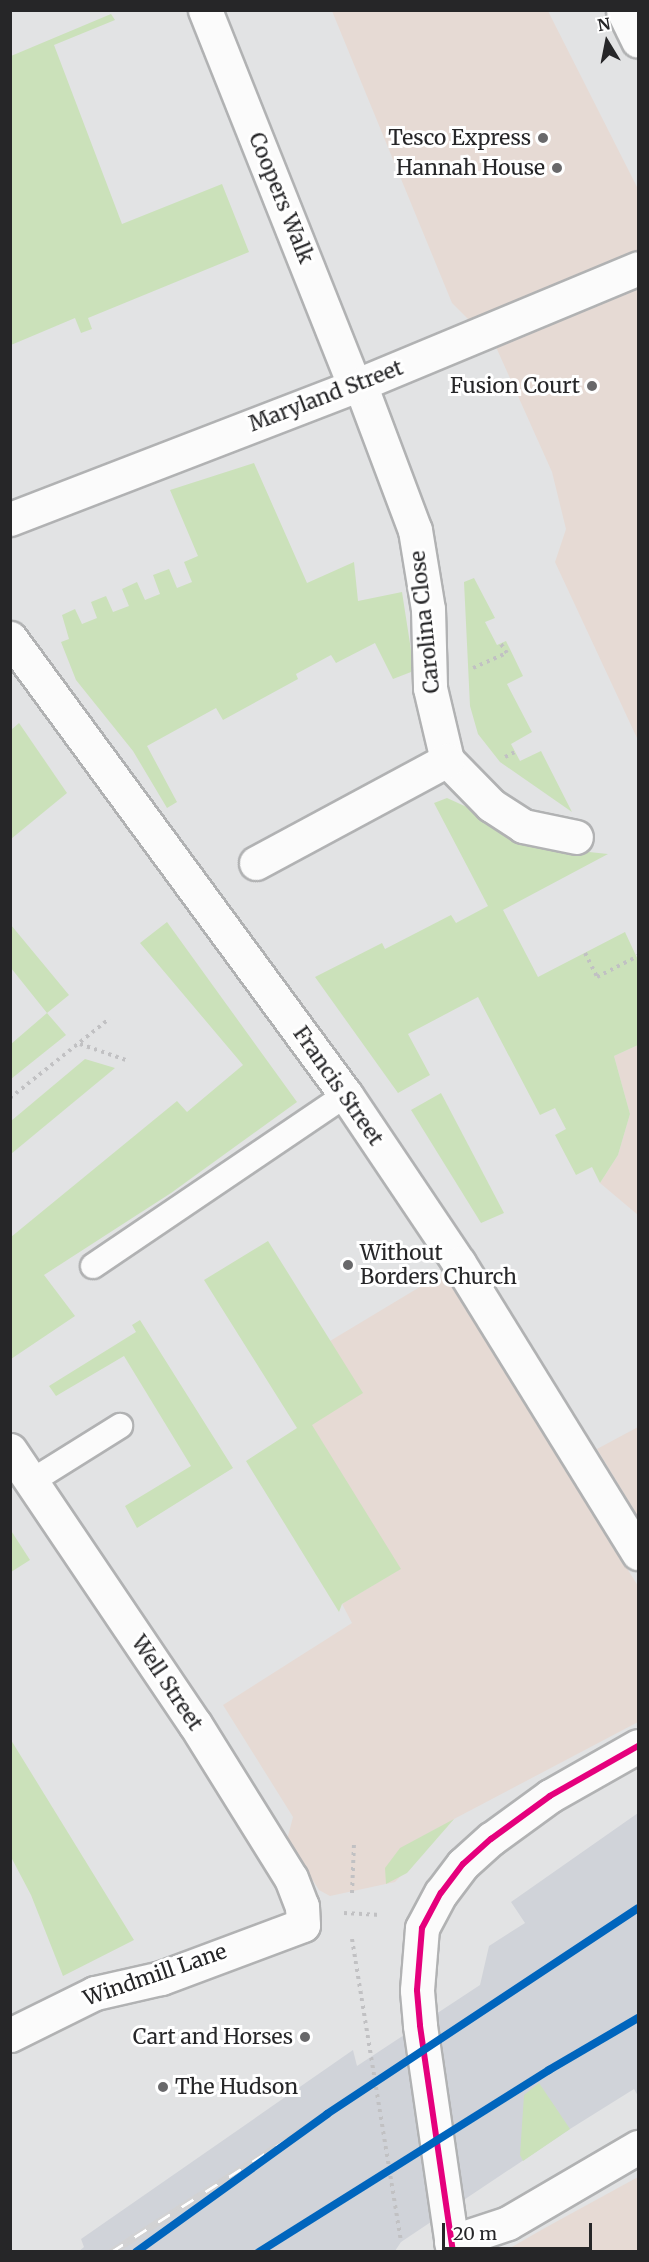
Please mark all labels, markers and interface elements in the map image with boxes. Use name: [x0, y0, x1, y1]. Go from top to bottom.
north arrow: [577, 12, 637, 72]
text: N: [596, 13, 612, 35]
place label: Tesco Express: [388, 125, 531, 151]
street label: Coopers Walk: [243, 129, 319, 267]
marker: Tesco Express: [536, 131, 550, 145]
place label: Hannah House: [396, 155, 545, 181]
marker: Hannah House: [550, 161, 564, 175]
street label: Maryland Street: [245, 355, 407, 437]
place label: Fusion Court: [450, 373, 580, 399]
marker: Fusion Court: [585, 379, 599, 393]
street label: Carolina Close: [405, 549, 445, 695]
street label: Francis Street: [288, 1022, 388, 1150]
place label: Without Borders Church: [360, 1240, 517, 1290]
marker: Without Borders Church: [341, 1258, 355, 1272]
street label: Well Street: [126, 1631, 208, 1735]
street label: Windmill Lane: [80, 1939, 230, 2011]
place label: Cart and Horses: [133, 2024, 293, 2050]
marker: Cart and Horses: [298, 2030, 312, 2044]
place label: The Hudson: [175, 2074, 298, 2100]
marker: The Hudson: [156, 2080, 170, 2094]
scale bar: [445, 2211, 595, 2249]
text: 20 m: [453, 2222, 497, 2245]

